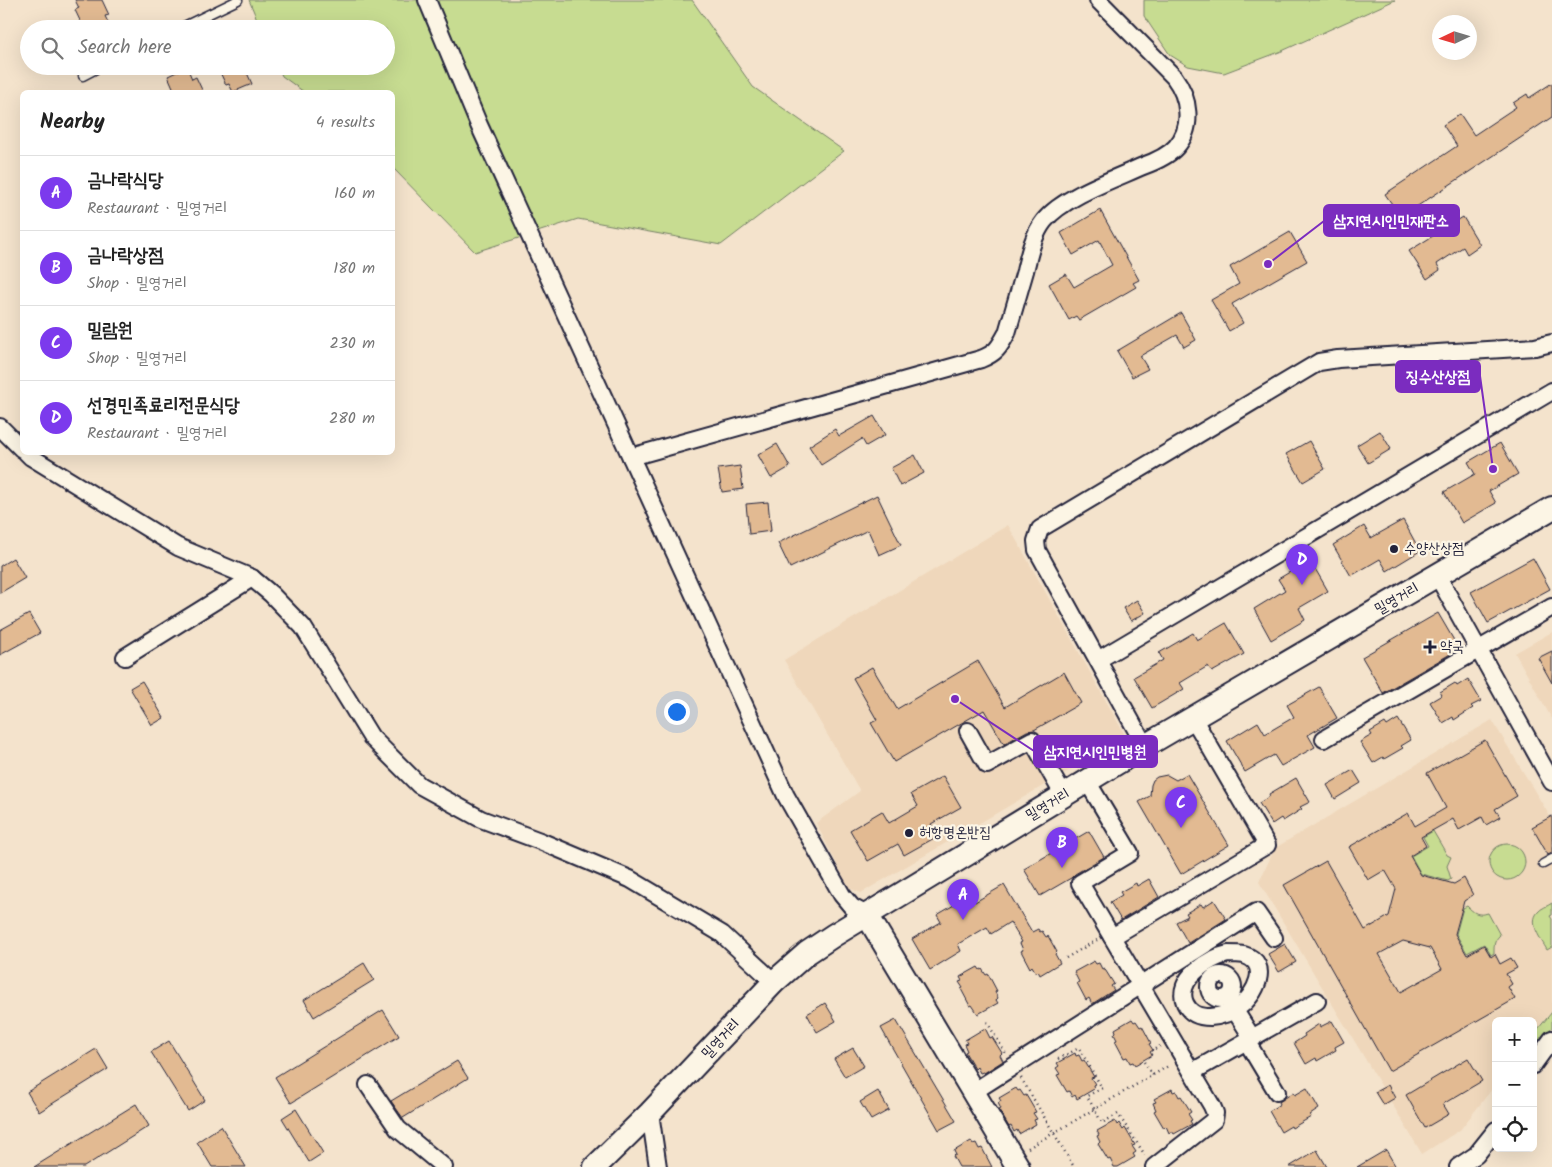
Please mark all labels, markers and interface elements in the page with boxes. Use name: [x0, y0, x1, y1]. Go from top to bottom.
north arrow: [1432, 15, 1477, 60]
search box: [20, 20, 395, 75]
text: Search here: [78, 33, 172, 63]
icon: search: [38, 34, 66, 62]
text: Nearby: [40, 106, 105, 139]
text: 4 results: [316, 110, 375, 135]
text: 금나락식당: [87, 166, 163, 196]
text: A: [51, 181, 61, 206]
text: 160 m: [334, 181, 375, 206]
text: Restaurant · 밀영거리: [87, 196, 227, 221]
callout: 삼지연시인민재판소: [1324, 205, 1459, 236]
text: 삼지연시인민재판소: [1333, 209, 1449, 234]
text: 금나락상점: [87, 241, 163, 271]
text: B: [51, 256, 61, 281]
text: 180 m: [333, 256, 375, 281]
text: Shop · 밀영거리: [87, 271, 187, 296]
text: 밀람원: [87, 316, 133, 346]
text: C: [51, 331, 61, 356]
text: 230 m: [329, 331, 375, 356]
text: Shop · 밀영거리: [87, 346, 187, 371]
callout: 징수산상점: [1396, 361, 1480, 392]
text: 징수산상점: [1406, 365, 1470, 390]
text: 선경민족료리전문식당: [87, 391, 240, 421]
text: D: [51, 406, 61, 431]
text: 280 m: [329, 406, 375, 431]
text: Restaurant · 밀영거리: [87, 421, 227, 446]
place label: 수양산상점: [1404, 537, 1464, 561]
marker: 수양산상점: [1388, 543, 1400, 555]
pin: D: [1286, 544, 1318, 585]
street label: 밀영거리: [1370, 577, 1424, 621]
place label: 약국: [1440, 635, 1464, 659]
marker: 약국: [1424, 641, 1436, 653]
your location: [664, 699, 690, 725]
callout: 삼지연시인민병원: [1034, 736, 1157, 767]
text: 삼지연시인민병원: [1044, 740, 1147, 765]
street label: 밀영거리: [1021, 782, 1075, 828]
pin: C: [1165, 787, 1197, 828]
place label: 허항명온반집: [919, 821, 991, 845]
marker: 허항명온반집: [903, 827, 915, 839]
pin: B: [1046, 827, 1078, 868]
pin: A: [947, 879, 979, 920]
street label: 밀영거리: [696, 1013, 746, 1065]
map controls: [1492, 1017, 1537, 1152]
button: +: [1492, 1017, 1537, 1062]
button: −: [1492, 1062, 1537, 1107]
button: locate: [1492, 1107, 1537, 1152]

